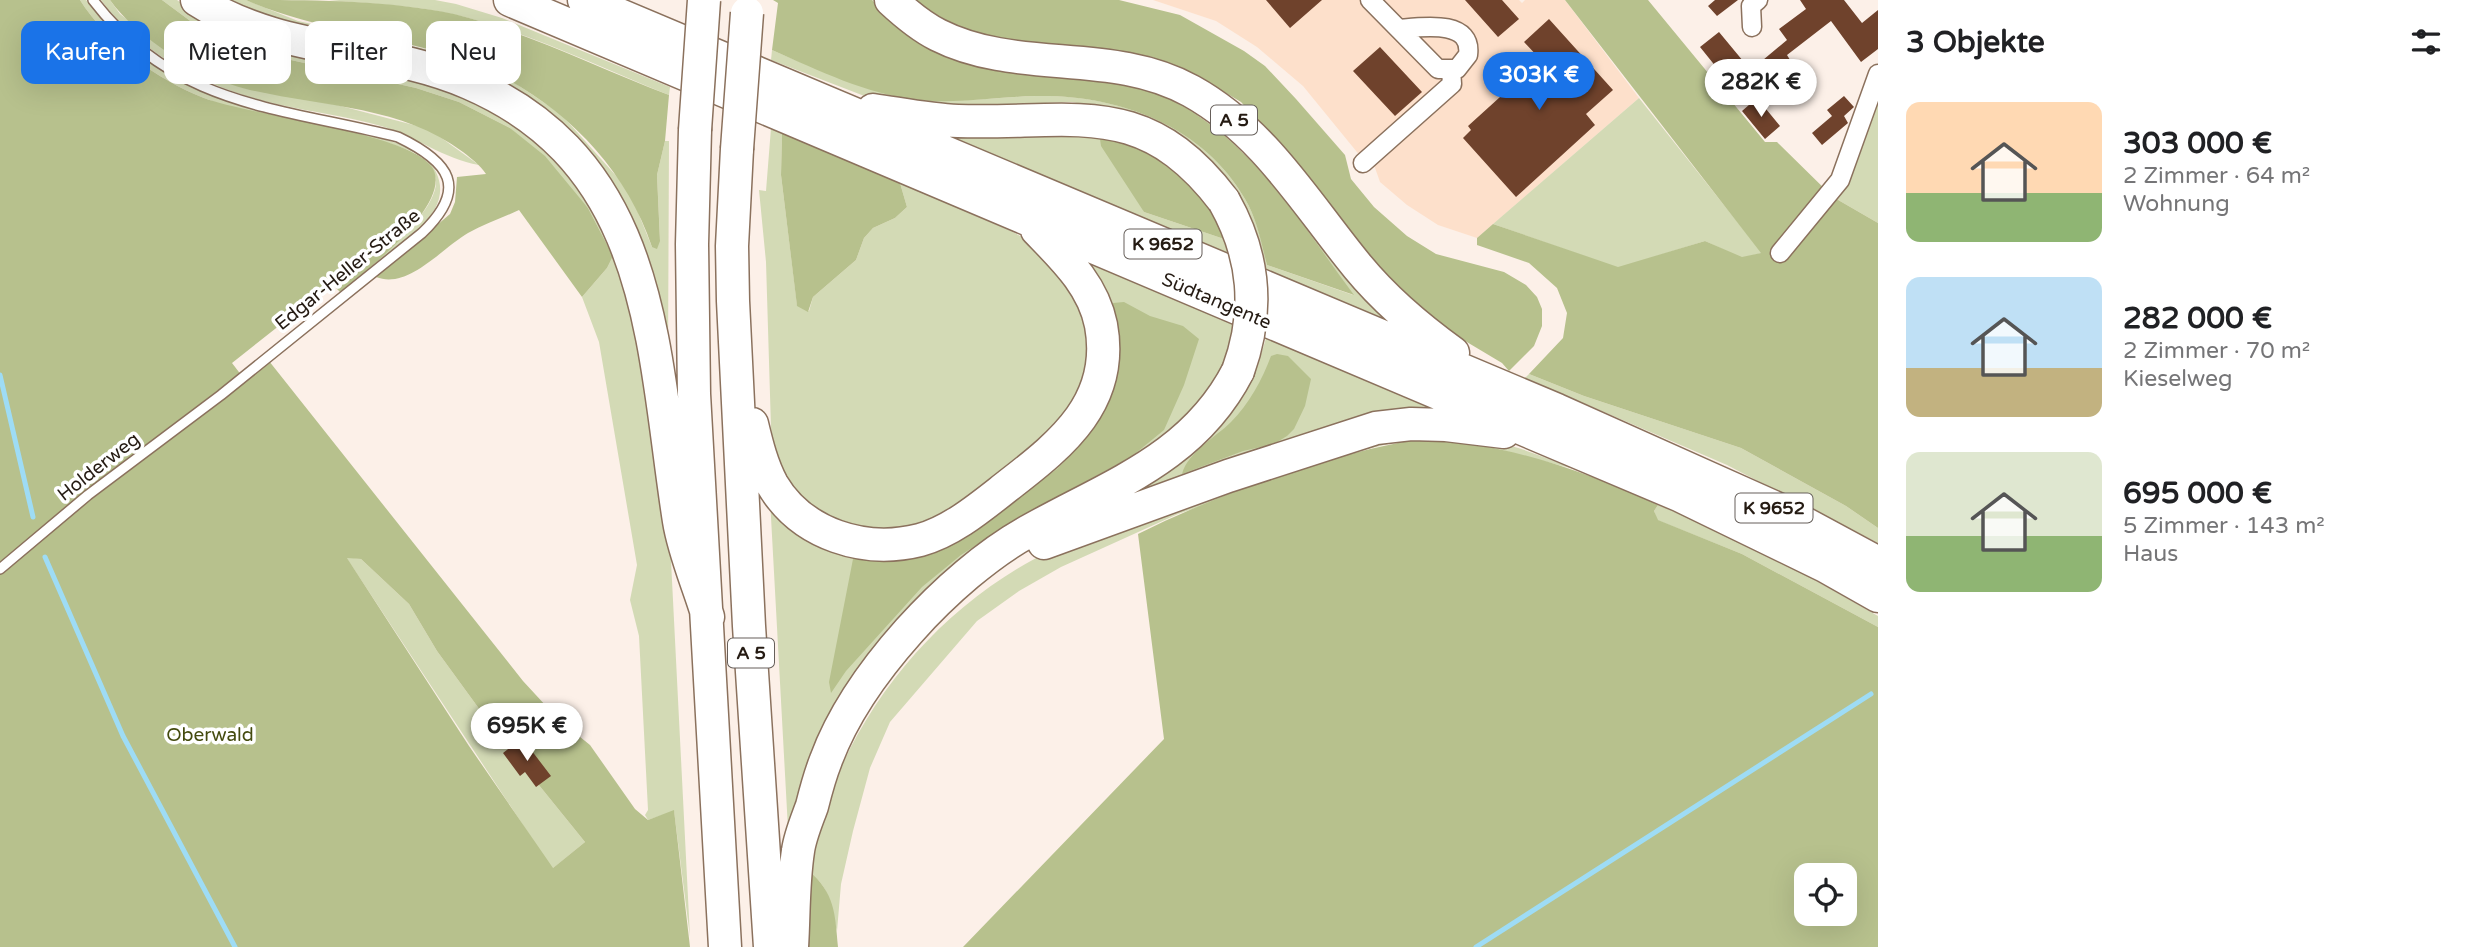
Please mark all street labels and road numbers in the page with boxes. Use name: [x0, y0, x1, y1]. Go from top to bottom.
road number: A 5: [1211, 106, 1257, 134]
street label: Edgar-Heller-Straße: [271, 205, 425, 335]
road number: K 9652: [1124, 230, 1202, 258]
street label: Südtangente: [1159, 268, 1275, 334]
street label: Holderweg: [53, 428, 144, 506]
road number: K 9652: [1736, 494, 1812, 522]
road number: A 5: [728, 638, 774, 668]

